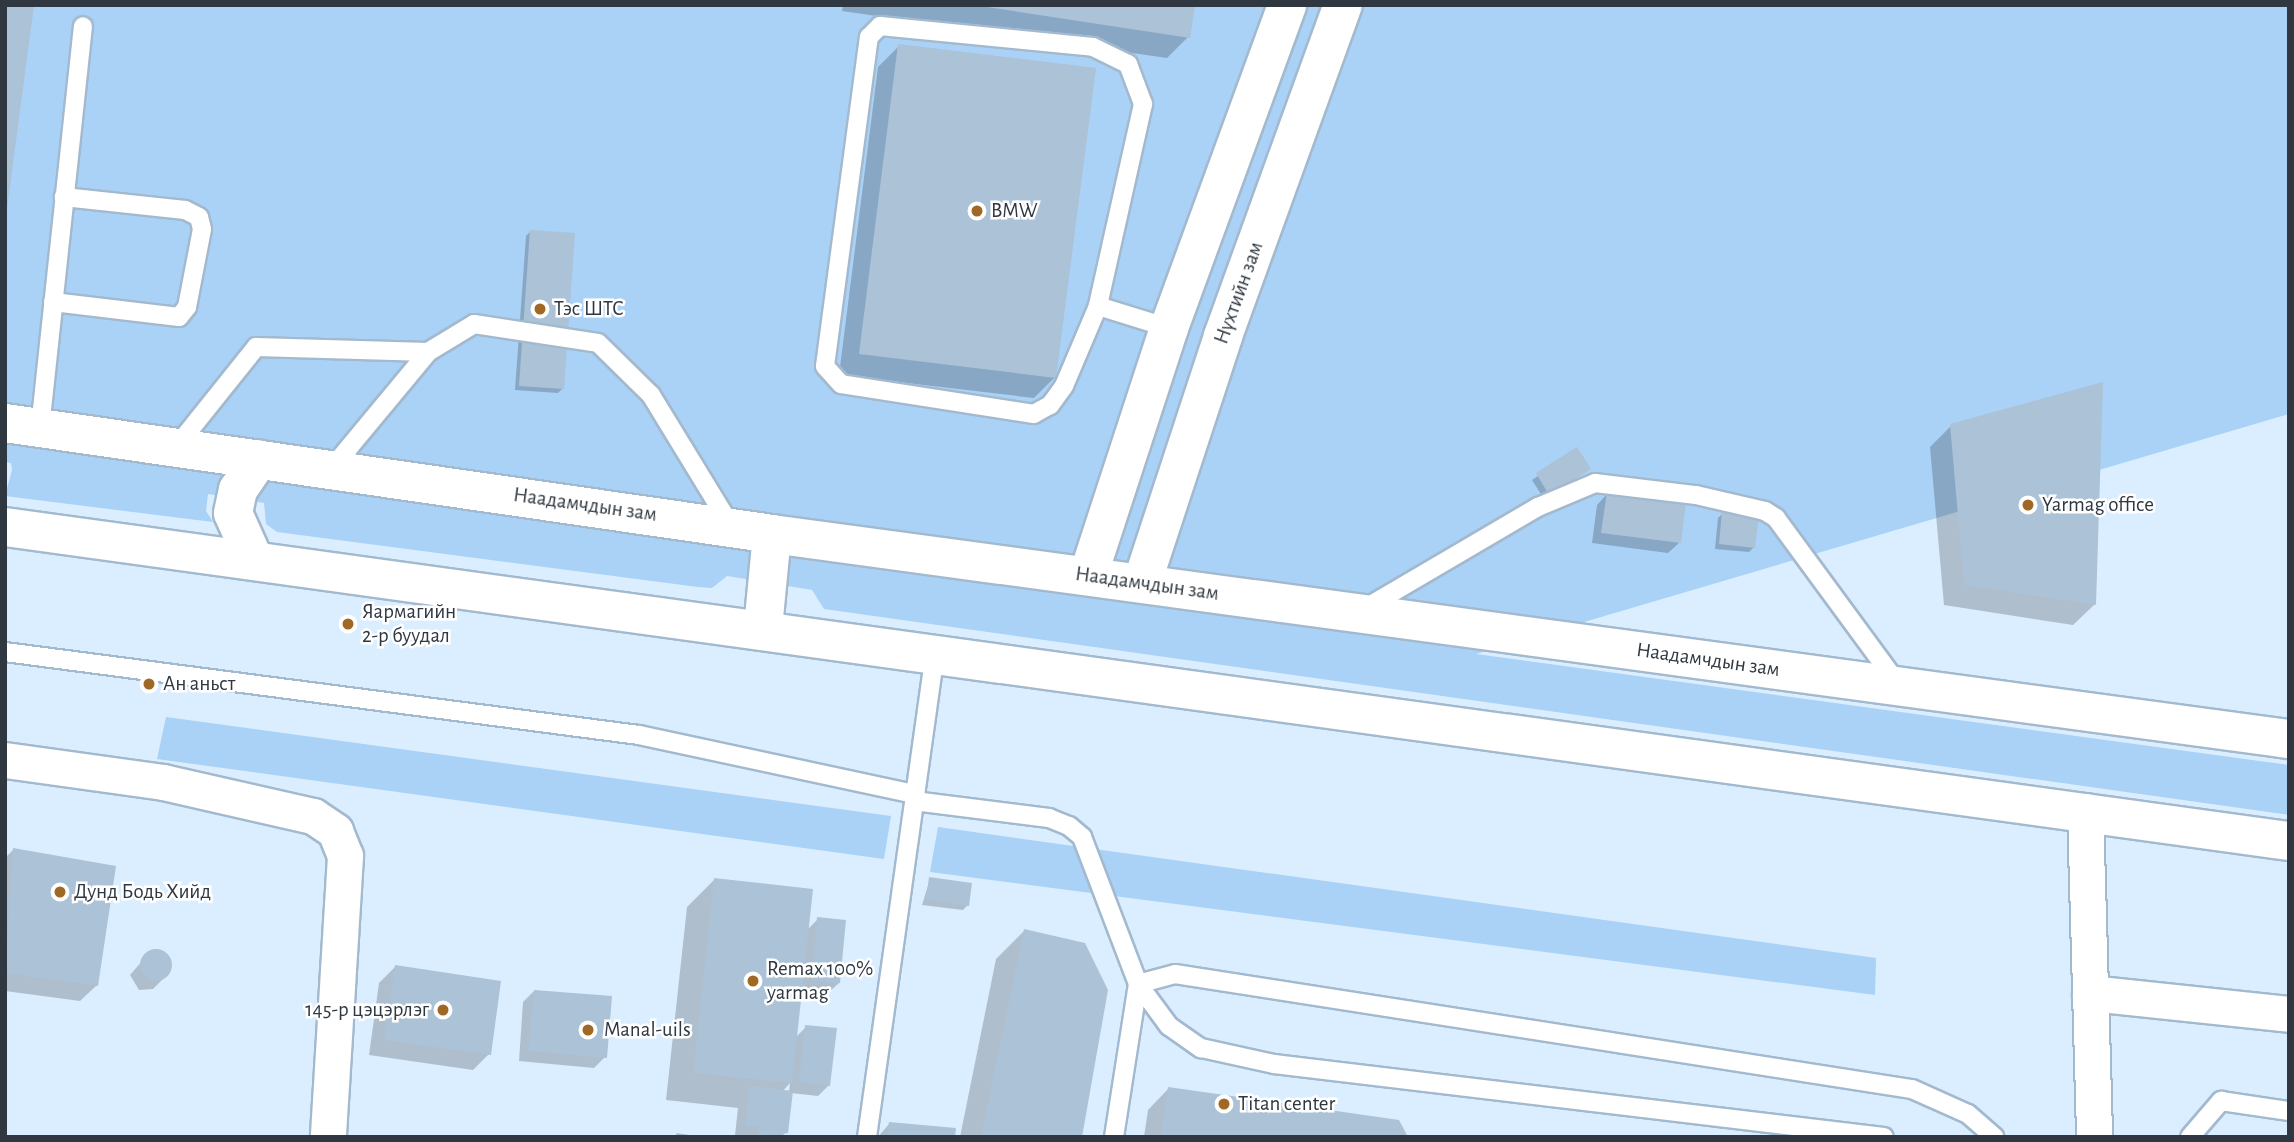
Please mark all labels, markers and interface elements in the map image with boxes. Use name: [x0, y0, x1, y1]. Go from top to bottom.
place label: BMW: [991, 198, 1037, 224]
marker: BMW: [969, 203, 985, 219]
street label: Нүхтийн зам: [1209, 238, 1269, 348]
place label: Тэс ШТС: [554, 296, 624, 322]
marker: Тэс ШТС: [532, 301, 548, 317]
street label: Наадамчдын зам: [512, 482, 658, 528]
place label: Yarmag office: [2042, 492, 2154, 518]
marker: Yarmag office: [2020, 497, 2036, 513]
street label: Наадамчдын зам: [1074, 561, 1220, 607]
place label: Яармагийн 2-р буудал: [362, 599, 456, 649]
marker: Яармагийн 2-р буудал: [340, 616, 356, 632]
street label: Наадамчдын зам: [1635, 637, 1781, 683]
place label: Ан аньст: [163, 671, 235, 697]
marker: Ан аньст: [141, 676, 157, 692]
place label: Дунд Бодь Хийд: [74, 879, 211, 905]
marker: Дунд Бодь Хийд: [52, 884, 68, 900]
place label: Remax 100% yarmag: [767, 956, 873, 1006]
marker: Remax 100% yarmag: [745, 973, 761, 989]
place label: 145-р цэцэрлэг: [305, 997, 429, 1023]
marker: 145-р цэцэрлэг: [435, 1002, 451, 1018]
place label: Manal-uils: [604, 1017, 691, 1043]
marker: Manal-uils: [578, 1020, 598, 1040]
place label: Titan center: [1238, 1091, 1335, 1117]
marker: Titan center: [1216, 1096, 1232, 1112]

